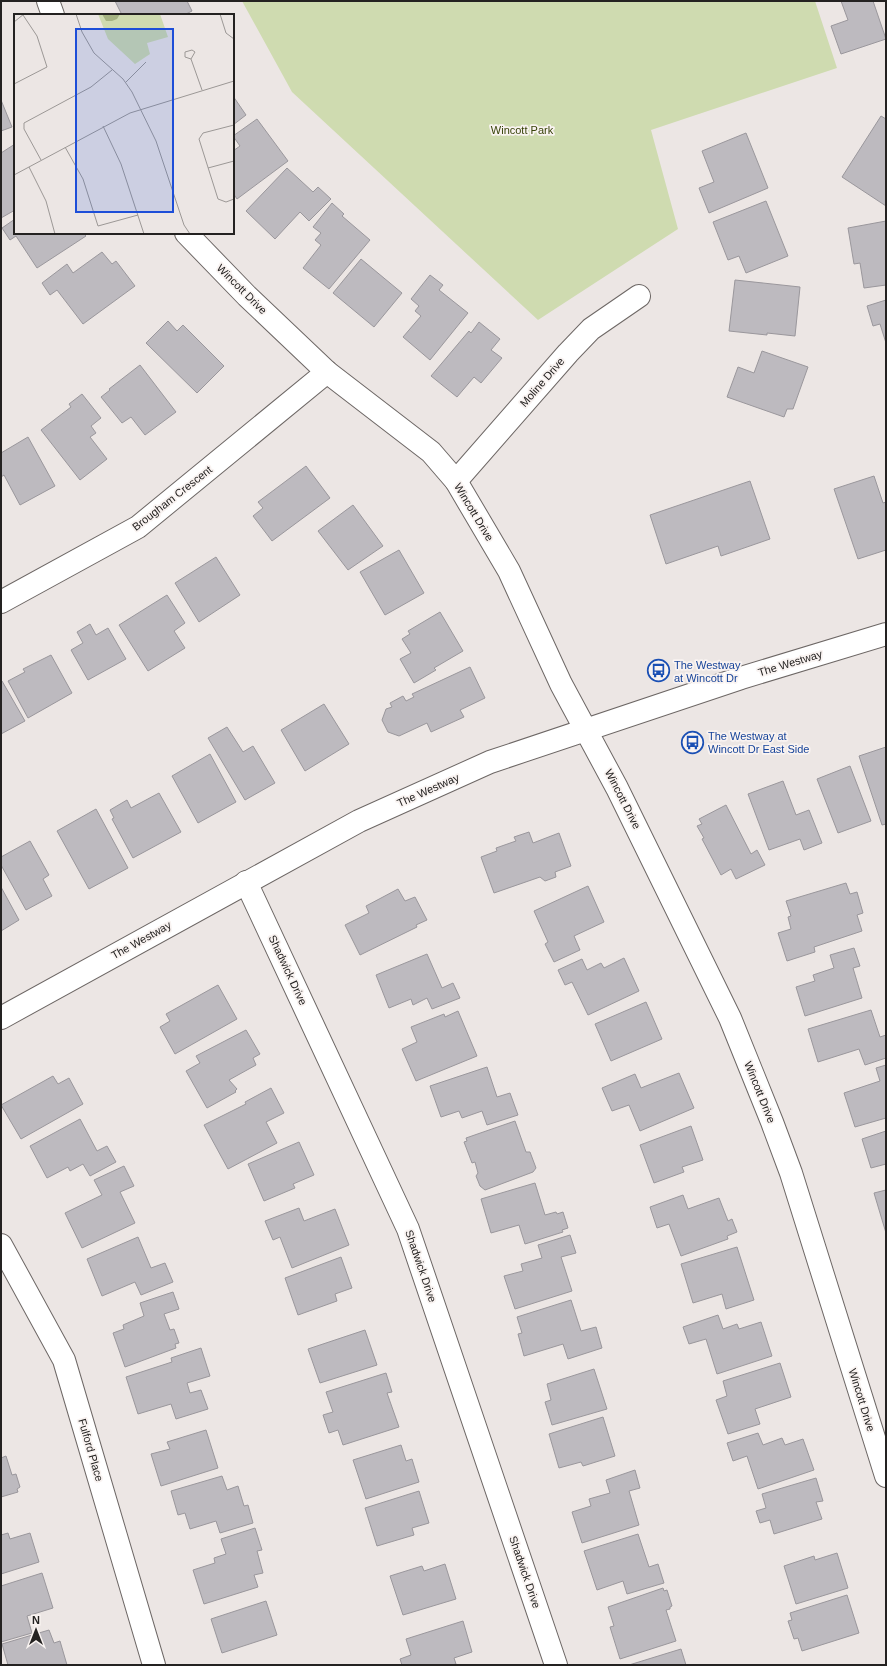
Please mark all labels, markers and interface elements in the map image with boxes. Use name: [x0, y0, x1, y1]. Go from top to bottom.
inset map: [14, 14, 234, 234]
park label: Wincott Park: [491, 124, 554, 136]
street label: Wincott Drive: [215, 262, 269, 316]
street label: Moline Drive: [517, 355, 567, 409]
street label: Brougham Crescent: [130, 463, 214, 533]
street label: Wincott Drive: [452, 481, 496, 543]
street label: The Westway: [756, 647, 824, 678]
bus stop icon: The Westway at Wincott Dr: [645, 658, 671, 684]
place label: The Westway at Wincott Dr: [674, 659, 741, 684]
bus stop icon: The Westway at Wincott Dr East Side: [679, 729, 705, 755]
place label: The Westway at Wincott Dr East Side: [708, 730, 809, 755]
street label: Wincott Drive: [603, 767, 643, 831]
street label: The Westway: [395, 771, 461, 809]
street label: The Westway: [109, 918, 173, 961]
street label: Shadwick Drive: [267, 933, 309, 1007]
street label: Wincott Drive: [742, 1059, 778, 1125]
street label: Shadwick Drive: [403, 1228, 439, 1304]
street label: Wincott Drive: [847, 1367, 877, 1433]
street label: Fulford Place: [76, 1417, 106, 1483]
street label: Shadwick Drive: [507, 1534, 543, 1610]
north arrow: [16, 1610, 56, 1650]
text: N: [32, 1614, 40, 1626]

